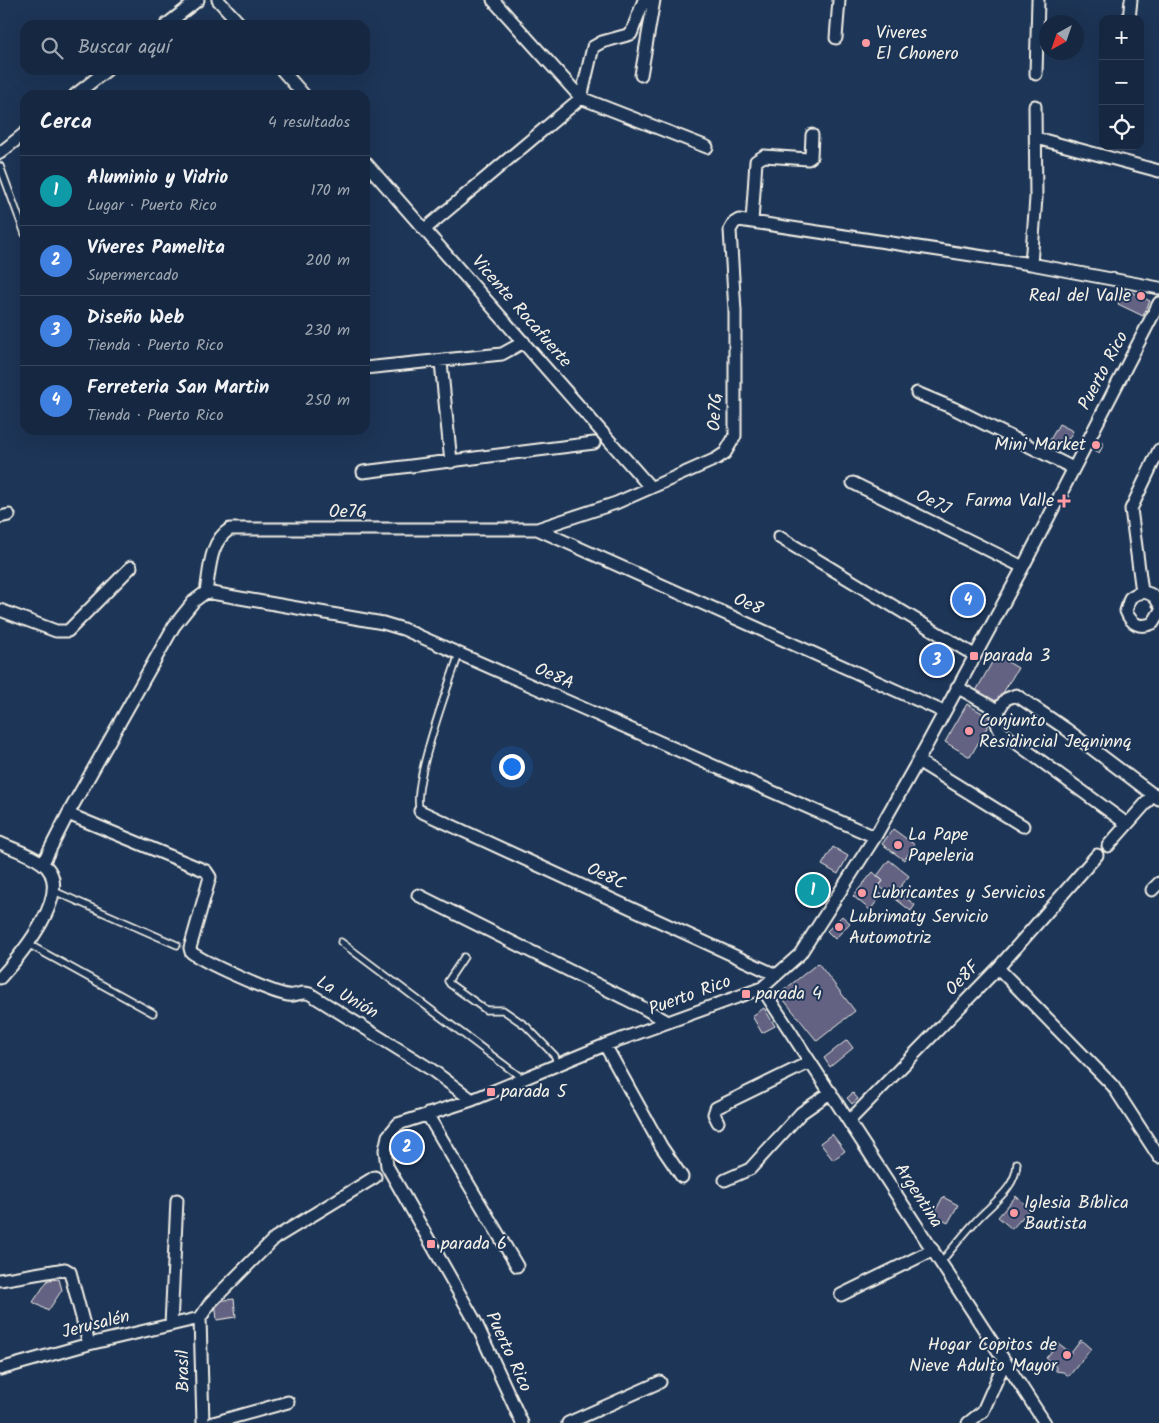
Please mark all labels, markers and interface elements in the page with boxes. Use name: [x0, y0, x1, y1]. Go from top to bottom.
north arrow: [1039, 15, 1084, 60]
map controls: [1099, 15, 1144, 150]
button: +: [1099, 15, 1144, 60]
place label: Viveres El Chonero: [876, 19, 959, 69]
search box: [20, 20, 370, 75]
text: Buscar aquí: [78, 33, 170, 63]
icon: search: [38, 34, 66, 62]
marker: Viveres El Chonero: [860, 37, 872, 49]
button: −: [1099, 60, 1144, 105]
button: locate: [1099, 105, 1144, 150]
text: Cerca: [40, 106, 92, 139]
text: 4 resultados: [268, 110, 350, 135]
text: Aluminio y Vidrio: [87, 163, 228, 193]
text: 1: [54, 178, 58, 203]
text: 170 m: [310, 178, 350, 203]
text: Lugar · Puerto Rico: [87, 193, 217, 218]
text: Víveres Pamelita: [87, 233, 225, 263]
text: 2: [51, 248, 61, 273]
text: 200 m: [306, 248, 350, 273]
street label: Vicente Rocafuerte: [464, 249, 578, 375]
text: Supermercado: [87, 263, 178, 288]
place label: Real del Valle: [1029, 282, 1131, 311]
marker: Real del Valle: [1135, 290, 1147, 302]
text: Diseño Web: [87, 303, 184, 333]
text: 3: [52, 318, 60, 343]
text: 230 m: [304, 318, 350, 343]
street label: Puerto Rico: [1071, 326, 1137, 416]
text: Tienda · Puerto Rico: [87, 333, 223, 358]
text: Ferreteria San Martin: [87, 373, 269, 403]
text: 4: [52, 388, 60, 413]
text: 250 m: [305, 388, 350, 413]
street label: Oe7G: [701, 392, 731, 432]
text: Tienda · Puerto Rico: [87, 403, 223, 428]
place label: Mini Market: [994, 431, 1087, 460]
marker: Mini Market: [1090, 439, 1102, 451]
street label: Oe7J: [911, 482, 956, 524]
place label: Farma Valle: [965, 487, 1054, 516]
marker: Farma Valle: [1058, 495, 1070, 507]
street label: Oe7G: [329, 498, 367, 527]
pin: 4: [952, 581, 984, 619]
street label: Oe8: [728, 586, 768, 624]
pin: 3: [921, 641, 953, 679]
place label: parada 3: [983, 642, 1050, 671]
marker: parada 3: [968, 650, 980, 662]
street label: Oe8A: [529, 655, 579, 699]
place label: Conjunto Residincial Jeqninnq: [979, 707, 1131, 757]
marker: Conjunto Residincial Jeqninnq: [963, 725, 975, 737]
your location: [499, 754, 525, 780]
place label: La Pape Papeleria: [908, 821, 974, 871]
marker: La Pape Papeleria: [892, 839, 904, 851]
street label: Oe8C: [581, 855, 631, 899]
pin: 1: [797, 871, 829, 909]
place label: Lubricantes y Servicios: [872, 879, 1046, 908]
marker: Lubricantes y Servicios: [856, 887, 868, 899]
place label: Lubrimaty Servicio Automotriz: [849, 903, 989, 953]
marker: Lubrimaty Servicio Automotriz: [833, 921, 845, 933]
street label: Oe8F: [939, 954, 988, 1003]
street label: La Unión: [310, 968, 384, 1028]
street label: Puerto Rico: [645, 968, 735, 1024]
place label: parada 4: [755, 980, 822, 1009]
marker: parada 4: [740, 988, 752, 1000]
place label: parada 5: [500, 1078, 568, 1107]
marker: parada 5: [485, 1086, 497, 1098]
pin: 2: [391, 1128, 423, 1166]
street label: Argentina: [886, 1158, 950, 1234]
place label: Iglesia Bíblica Bautista: [1024, 1189, 1129, 1239]
marker: Iglesia Bíblica Bautista: [1008, 1207, 1020, 1219]
place label: parada 6: [440, 1230, 507, 1259]
marker: parada 6: [425, 1238, 437, 1250]
street label: Jerusalén: [59, 1303, 133, 1347]
street label: Puerto Rico: [477, 1307, 539, 1397]
place label: Hogar Copitos de Nieve Adulto Mayor: [909, 1331, 1058, 1381]
street label: Brasil: [169, 1349, 199, 1392]
marker: Hogar Copitos de Nieve Adulto Mayor: [1061, 1349, 1073, 1361]

